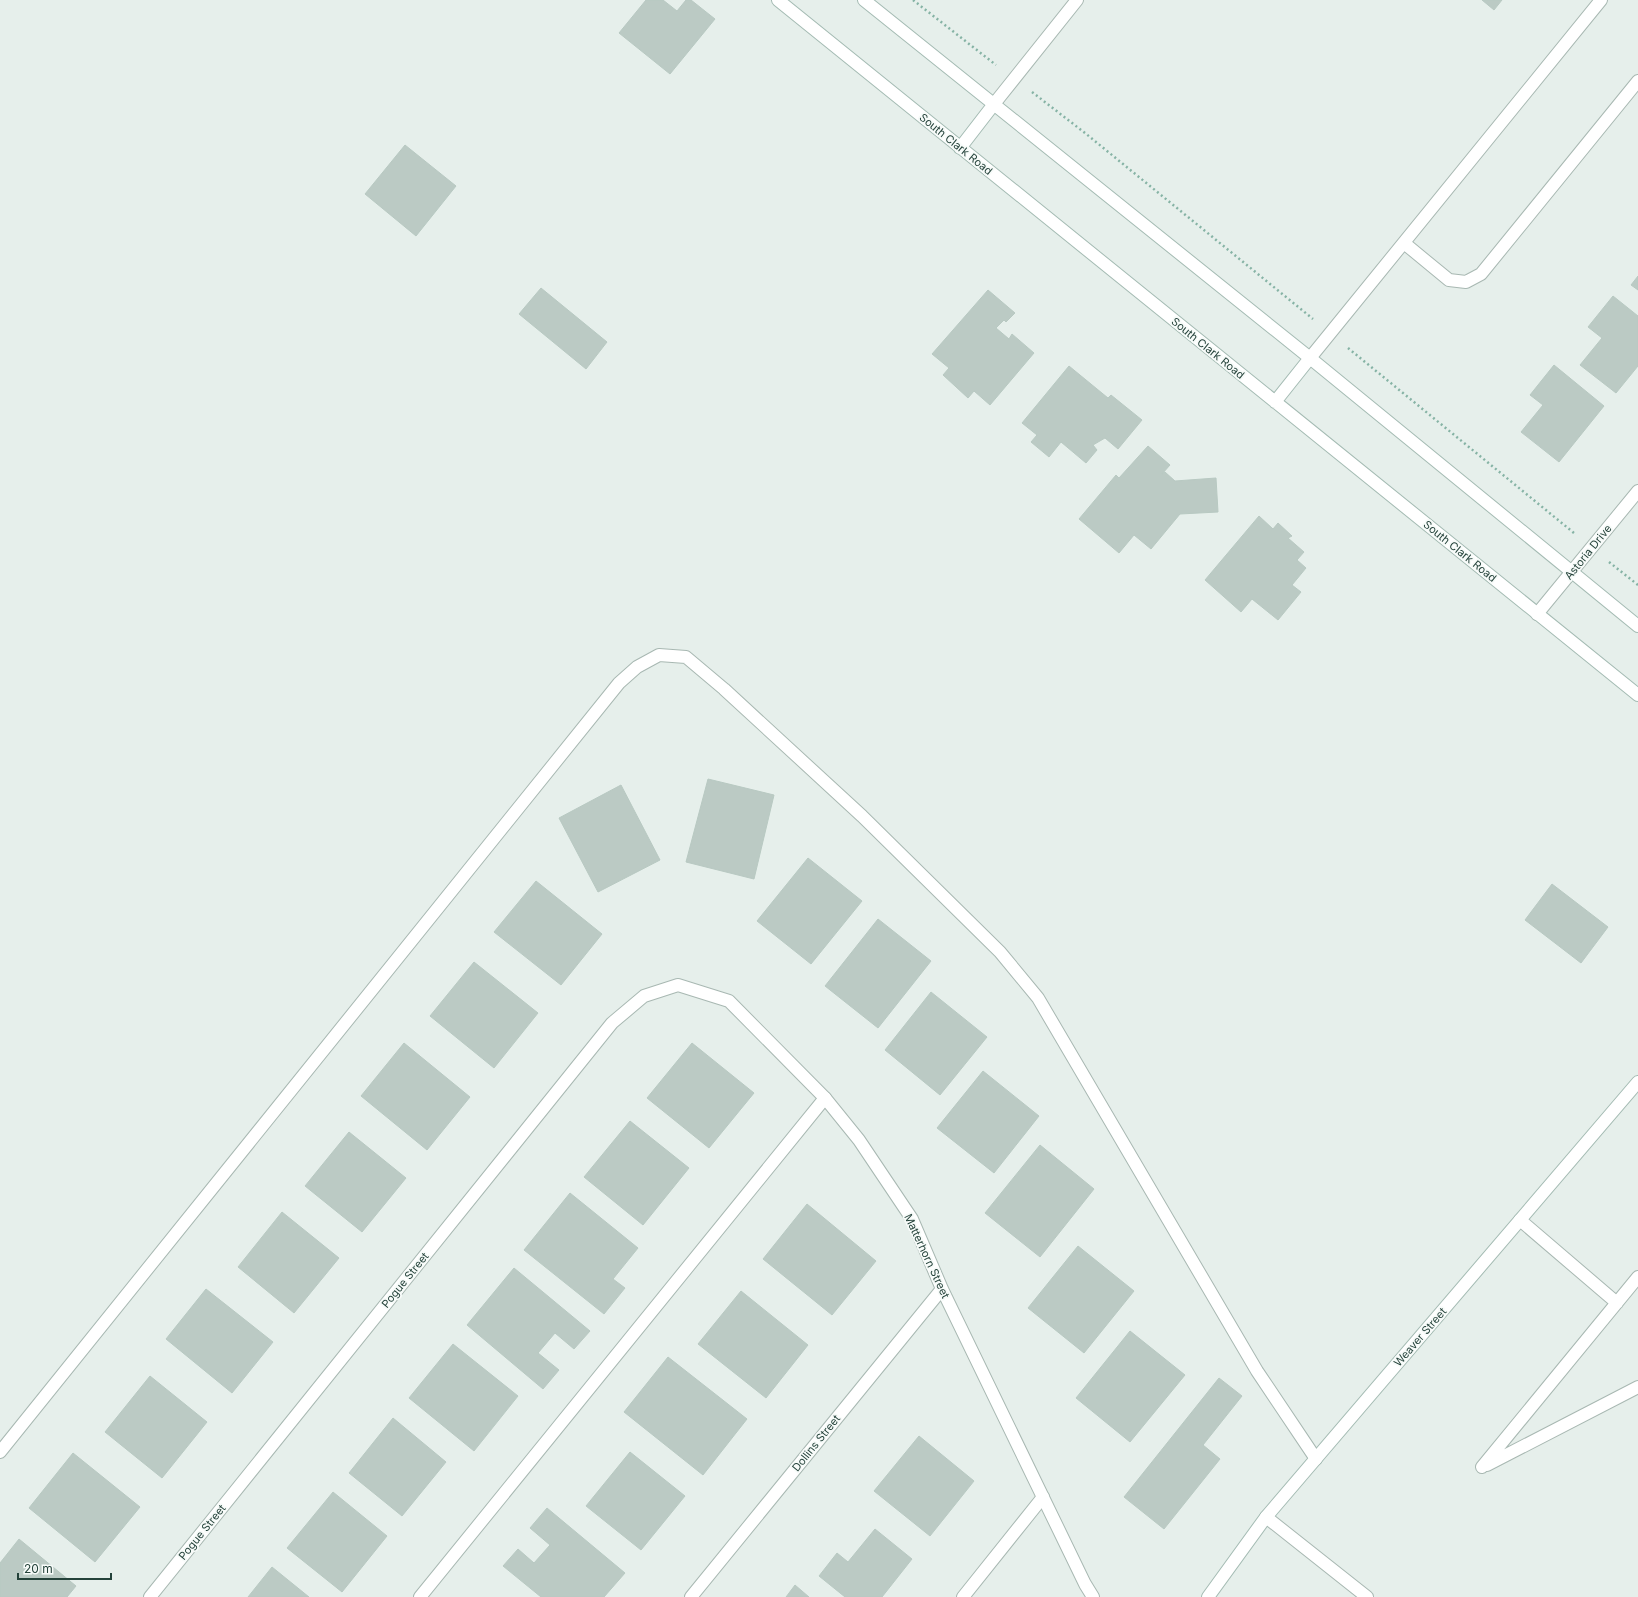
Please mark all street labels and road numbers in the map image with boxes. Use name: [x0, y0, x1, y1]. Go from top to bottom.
street label: South Clark Road: [917, 110, 995, 178]
street label: South Clark Road: [1169, 314, 1247, 382]
street label: South Clark Road: [1421, 517, 1499, 585]
street label: Astoria Drive: [1561, 522, 1615, 582]
street label: Matterhorn Street: [901, 1211, 953, 1301]
street label: Pogue Street: [378, 1249, 432, 1311]
street label: Weaver Street: [1391, 1304, 1450, 1369]
street label: Dollins Street: [789, 1411, 843, 1474]
street label: Pogue Street: [175, 1501, 229, 1563]

